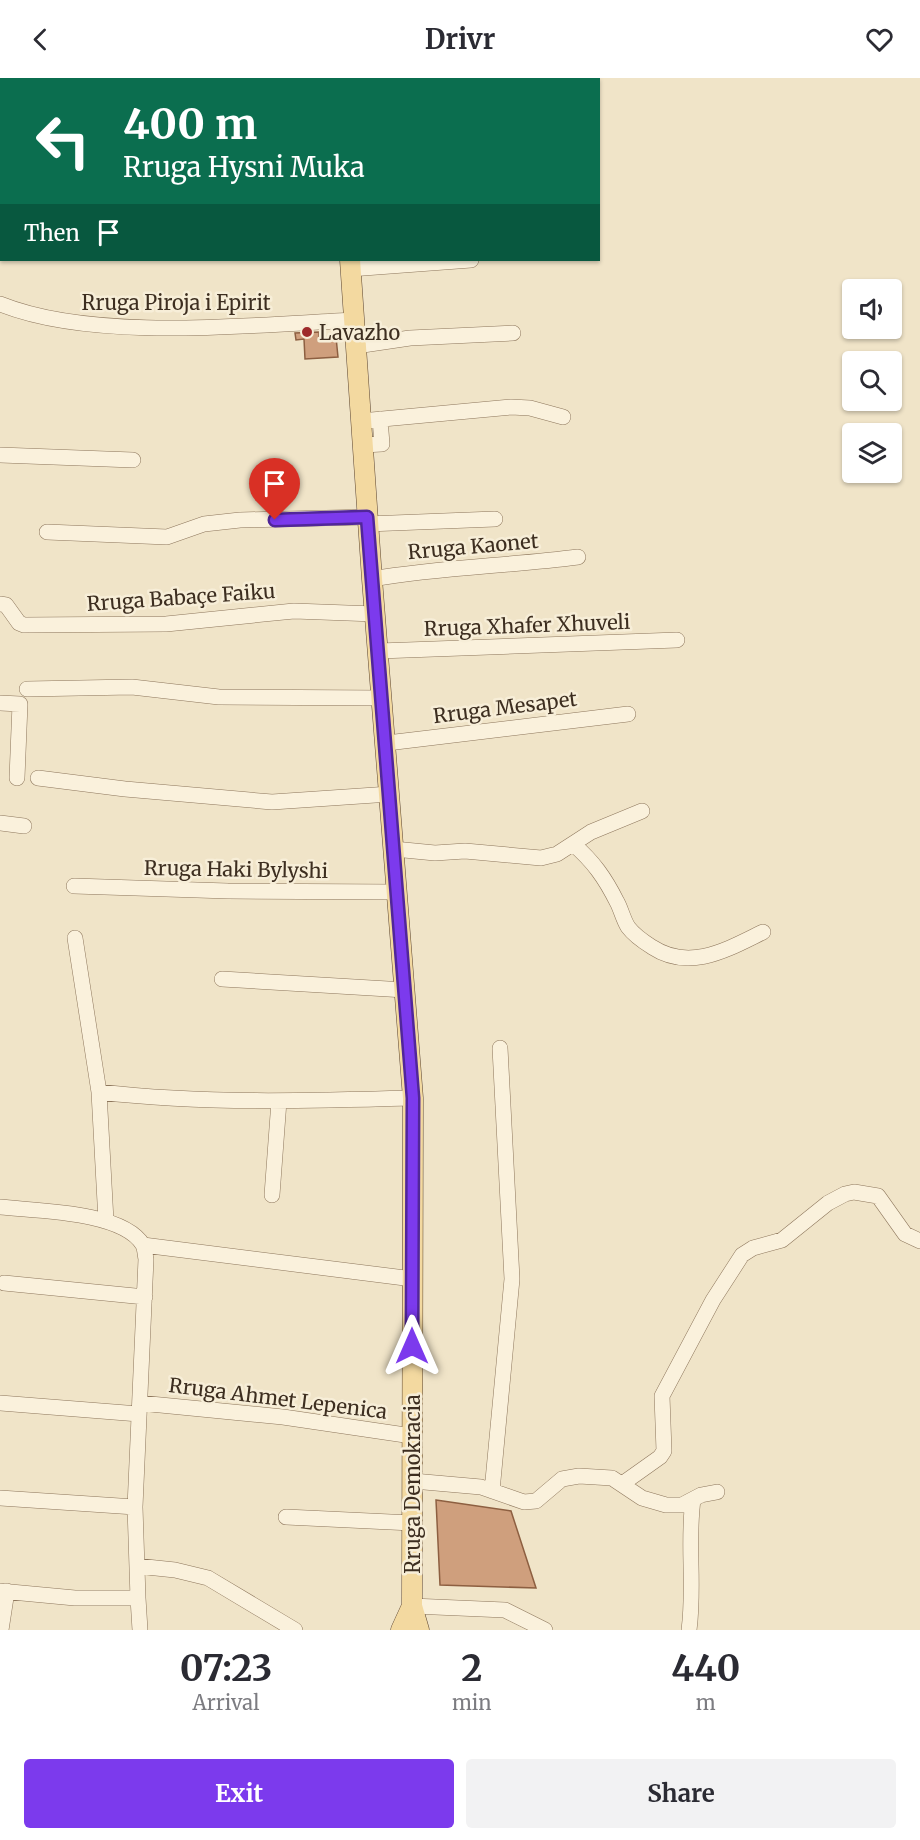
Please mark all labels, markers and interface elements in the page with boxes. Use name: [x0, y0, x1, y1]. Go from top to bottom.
text: Drivr: [425, 22, 495, 56]
icon: back: [24, 23, 57, 56]
icon: heart: [863, 23, 896, 56]
text: 400 m: [123, 98, 257, 150]
icon: left: [24, 102, 102, 180]
text: Rruga Hysni Muka: [123, 150, 365, 184]
icon: arrive: [92, 216, 125, 249]
text: Then: [24, 219, 80, 247]
map controls: [842, 279, 902, 483]
button: sound: [842, 279, 902, 339]
street label: Rruga Piroja i Epirit: [82, 290, 271, 315]
place label: Lavazho: [319, 320, 400, 345]
marker: Lavazho: [300, 325, 314, 339]
button: search: [842, 351, 902, 411]
button: layers: [842, 423, 902, 483]
pin: [249, 458, 300, 520]
icon: arrive: [258, 467, 291, 500]
street label: Rruga Kaonet: [407, 528, 540, 564]
street label: Rruga Babaçe Faiku: [86, 578, 276, 616]
street label: Rruga Xhafer Xhuveli: [423, 609, 631, 641]
street label: Rruga Mesapet: [432, 686, 579, 728]
street label: Rruga Haki Bylyshi: [144, 855, 328, 883]
position arrow: [380, 1314, 444, 1378]
street label: Rruga Ahmet Lepenica: [167, 1372, 389, 1424]
street label: Rruga Demokracia: [400, 1394, 425, 1574]
text: 07:23: [180, 1646, 272, 1691]
text: 2: [461, 1646, 482, 1691]
text: 440: [671, 1646, 740, 1691]
text: Arrival: [193, 1690, 259, 1715]
text: min: [452, 1690, 492, 1715]
text: m: [696, 1690, 716, 1715]
button: Exit: [24, 1759, 454, 1828]
button: Share: [466, 1759, 896, 1828]

